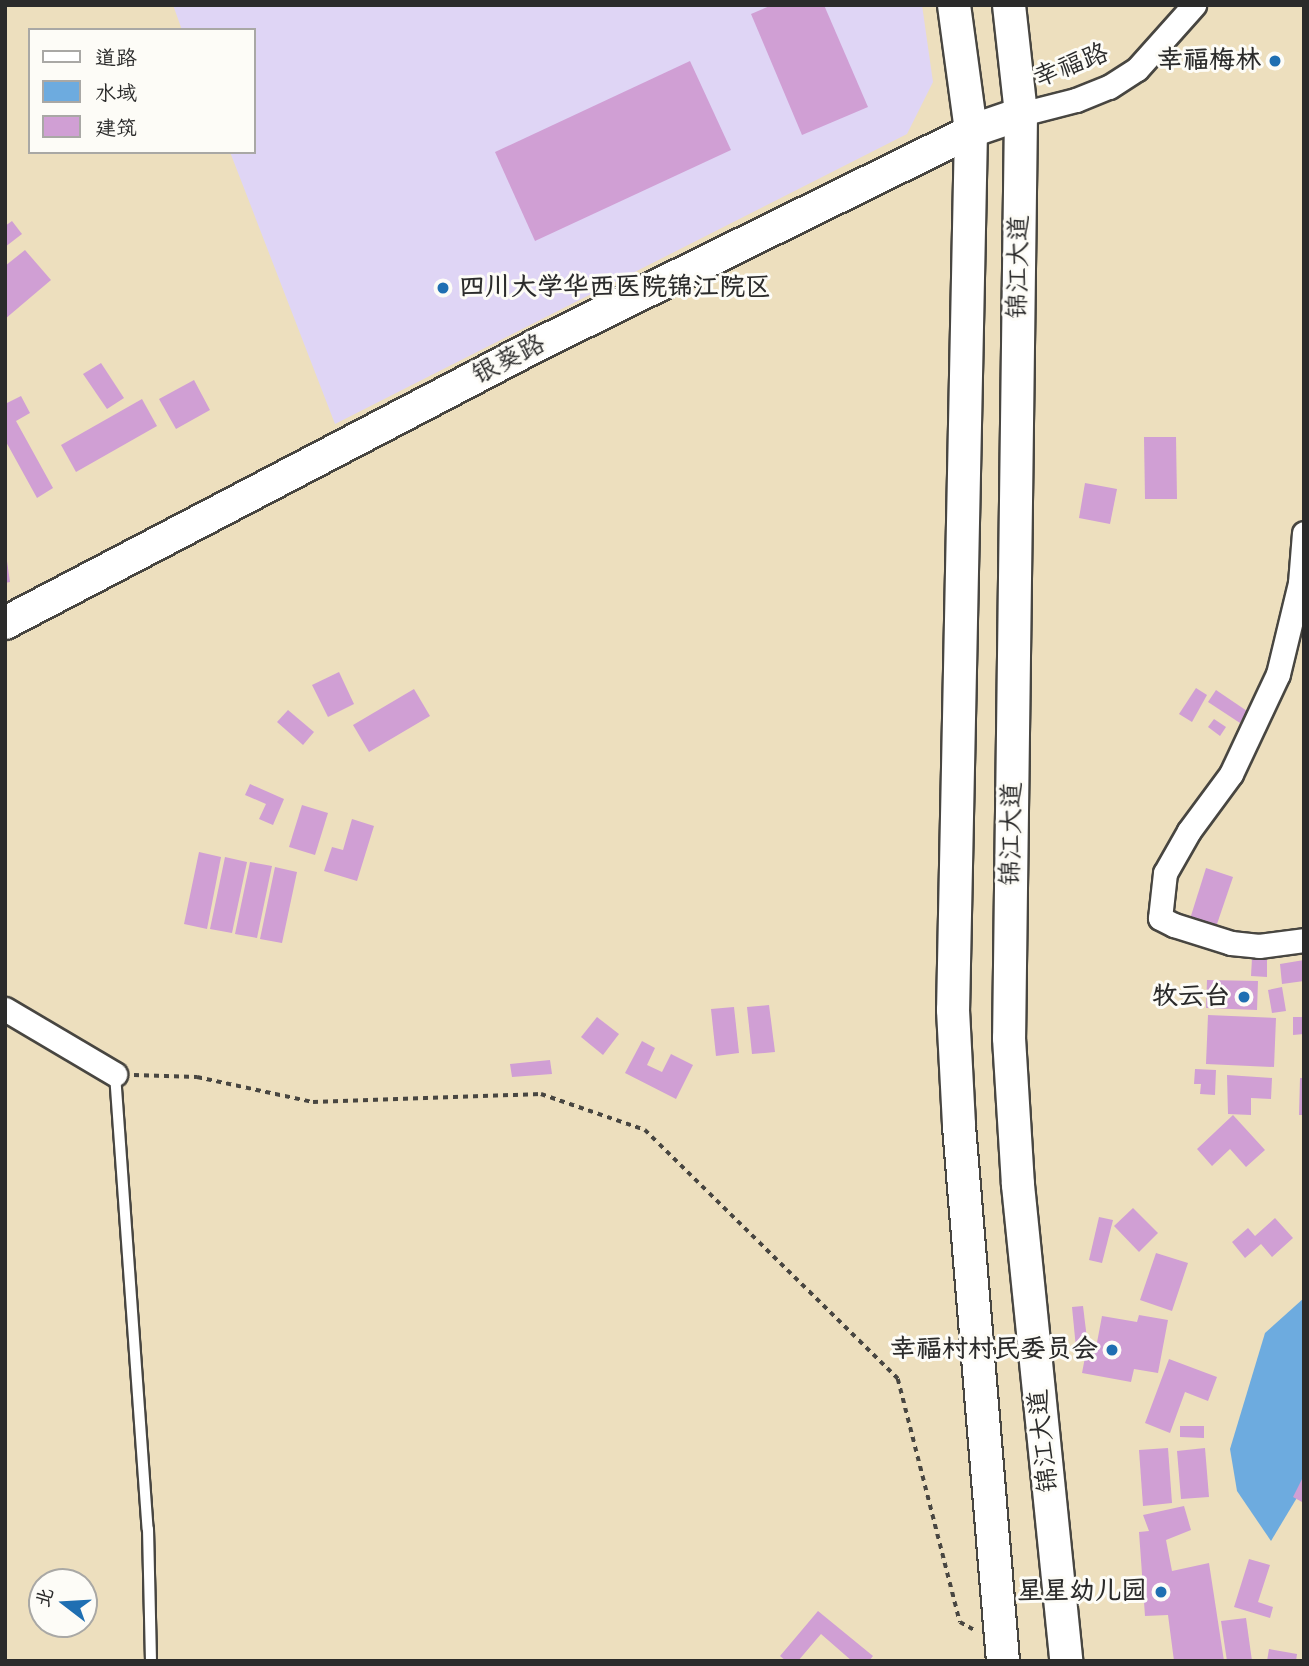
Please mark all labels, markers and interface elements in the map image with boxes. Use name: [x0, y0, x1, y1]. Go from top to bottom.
legend: [28, 28, 256, 154]
street label: 幸福路: [1029, 37, 1113, 95]
place label: 幸福梅林: [1157, 45, 1261, 77]
text: 道路: [95, 46, 137, 70]
marker: 幸福梅林: [1267, 53, 1283, 69]
text: 水域: [95, 81, 137, 105]
text: 建筑: [95, 116, 137, 140]
street label: 锦江大道: [1002, 215, 1036, 319]
place label: 四川大学华西医院锦江院区: [459, 272, 771, 304]
marker: 四川大学华西医院锦江院区: [433, 278, 453, 298]
street label: 银葵路: [467, 328, 551, 392]
street label: 锦江大道: [995, 782, 1029, 886]
place label: 牧云台: [1152, 981, 1230, 1013]
marker: 牧云台: [1236, 989, 1252, 1005]
place label: 幸福村村民委员会: [890, 1334, 1098, 1366]
marker: 幸福村村民委员会: [1104, 1342, 1120, 1358]
street label: 锦江大道: [1023, 1388, 1065, 1494]
north arrow: [28, 1568, 98, 1638]
place label: 星星幼儿园: [1017, 1576, 1147, 1608]
marker: 星星幼儿园: [1153, 1584, 1169, 1600]
text: 北: [32, 1585, 58, 1610]

